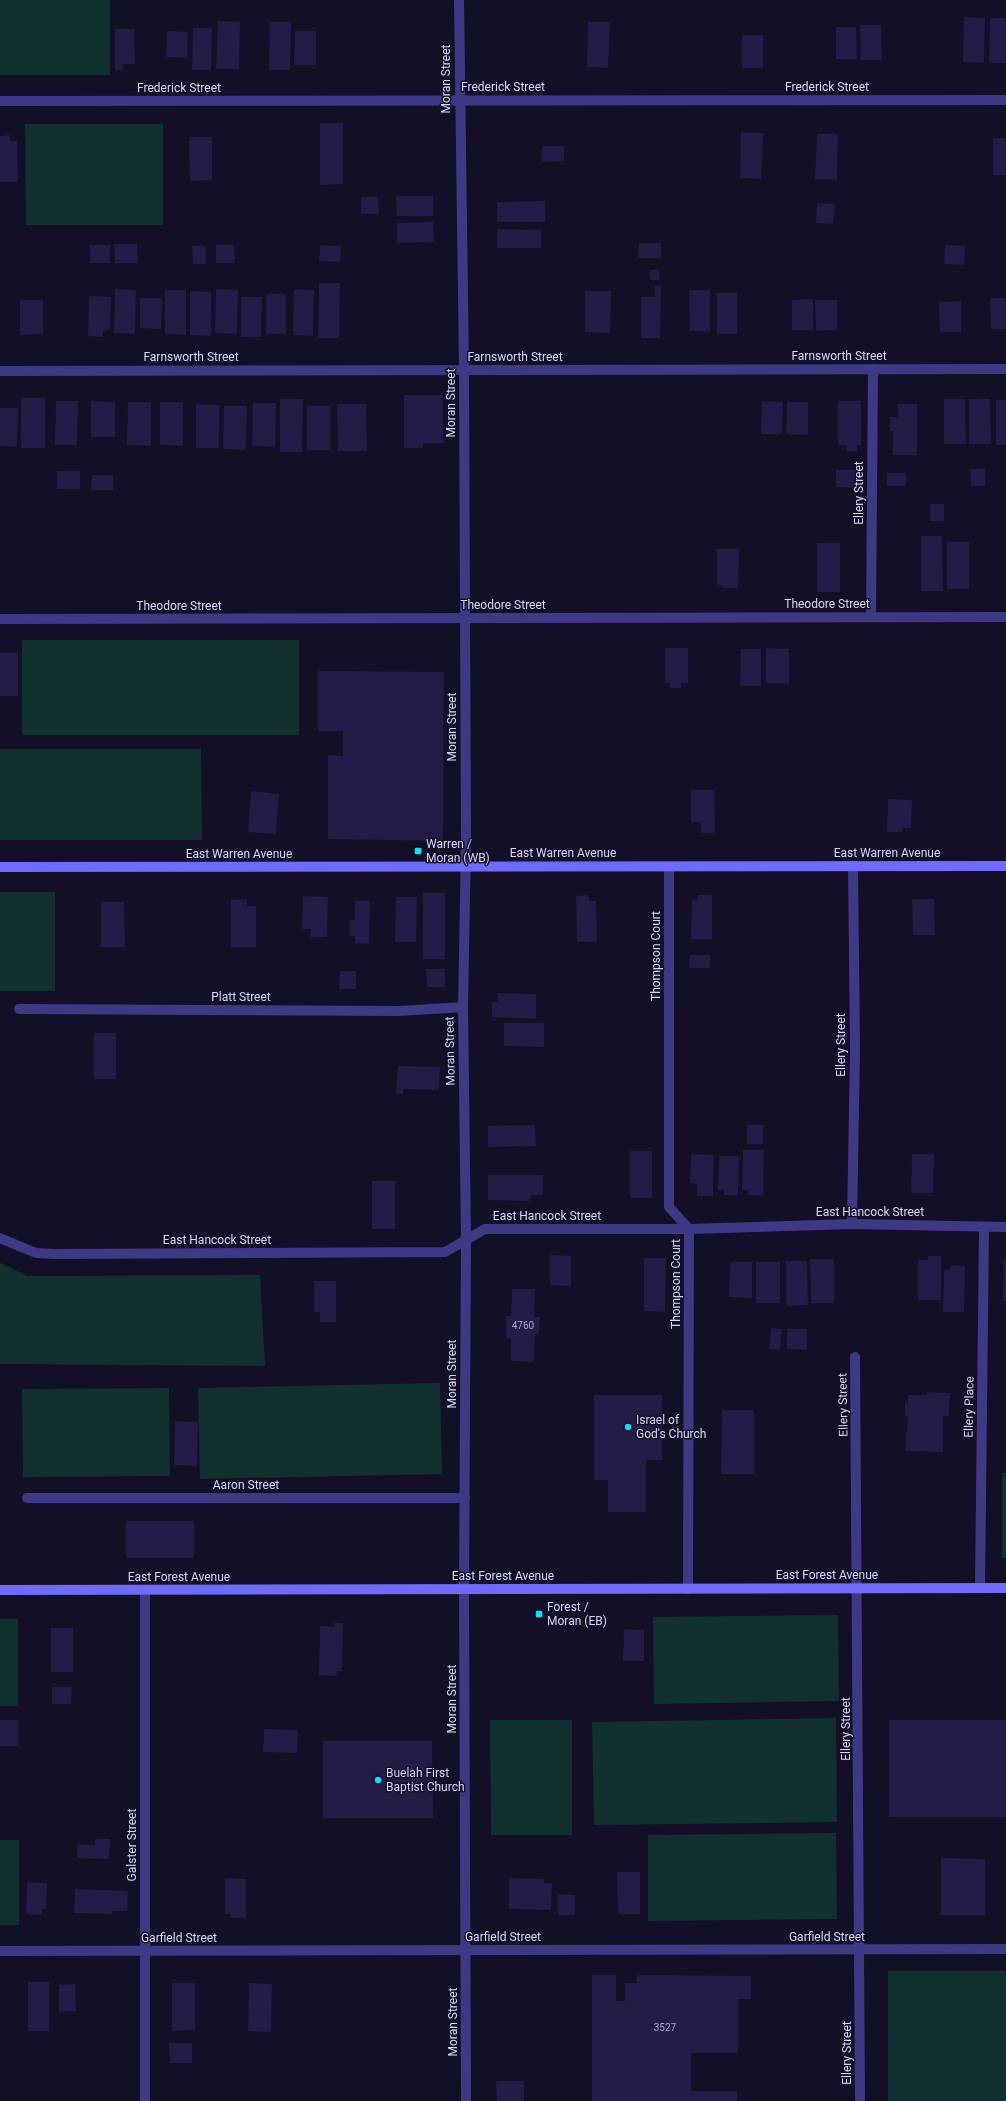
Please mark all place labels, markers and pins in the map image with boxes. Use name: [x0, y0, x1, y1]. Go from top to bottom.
place label: Warren / Moran (WB): [426, 837, 490, 865]
marker: Warren / Moran (WB): [413, 846, 423, 856]
place label: Israel of God's Church: [636, 1413, 706, 1441]
marker: Israel of God's Church: [623, 1422, 633, 1432]
place label: Forest / Moran (EB): [547, 1600, 607, 1628]
marker: Forest / Moran (EB): [534, 1609, 544, 1619]
place label: Buelah First Baptist Church: [386, 1766, 465, 1794]
marker: Buelah First Baptist Church: [373, 1775, 383, 1785]

